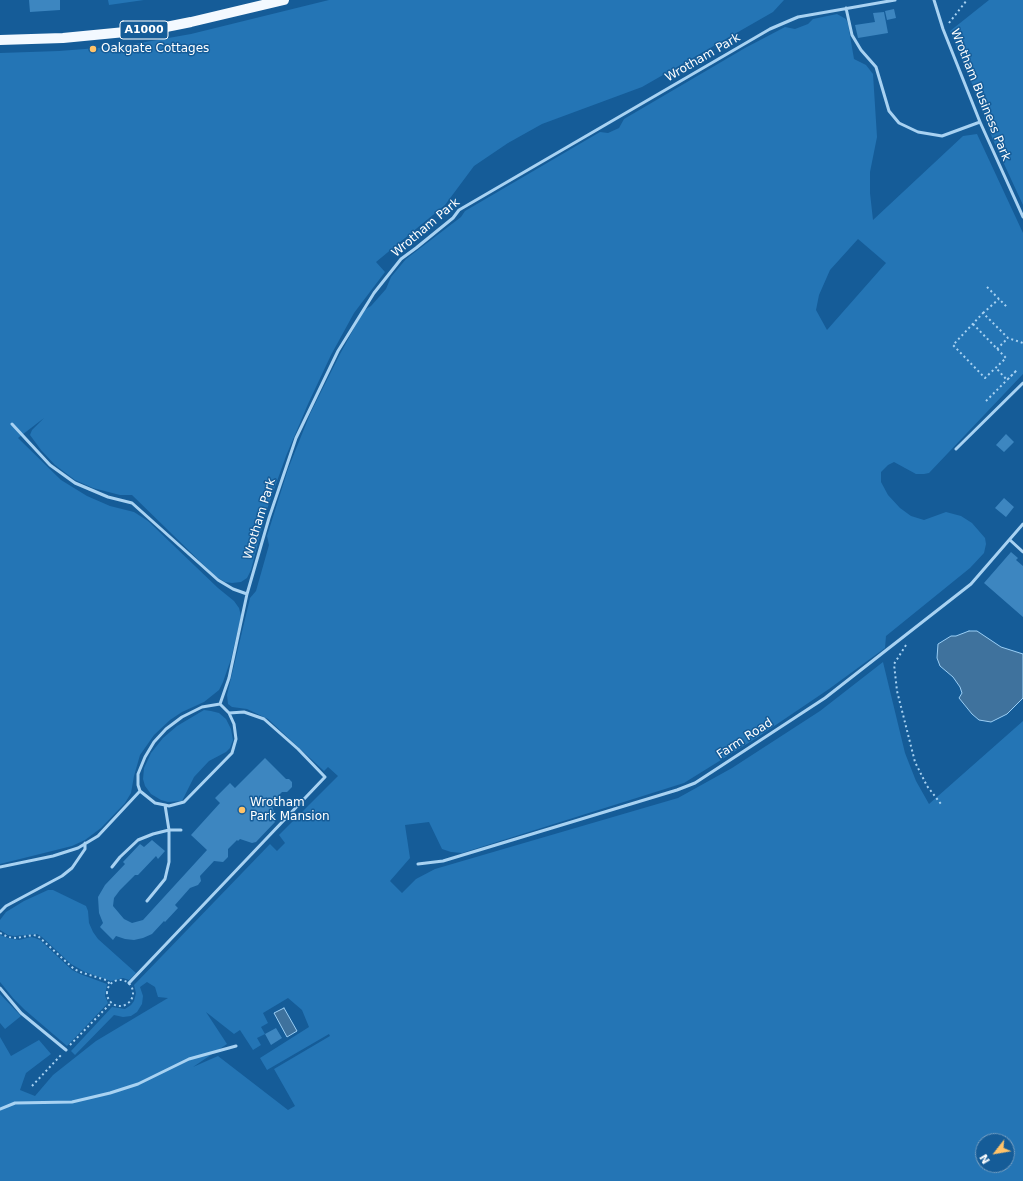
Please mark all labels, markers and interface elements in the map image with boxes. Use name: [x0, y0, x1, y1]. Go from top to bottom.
road number: A1000: [120, 21, 168, 39]
street label: Wrotham Business Park: [947, 27, 1013, 163]
street label: Wrotham Park: [663, 31, 743, 85]
place label: Oakgate Cottages: [101, 42, 209, 56]
marker: Oakgate Cottages: [88, 44, 98, 54]
street label: Wrotham Park: [389, 195, 463, 261]
street label: Wrotham Park: [241, 477, 279, 561]
street label: Farm Road: [714, 716, 776, 762]
place label: Wrotham Park Mansion: [250, 796, 330, 824]
marker: Wrotham Park Mansion: [237, 805, 247, 815]
north arrow: [975, 1133, 1015, 1173]
text: N: [977, 1152, 993, 1166]

